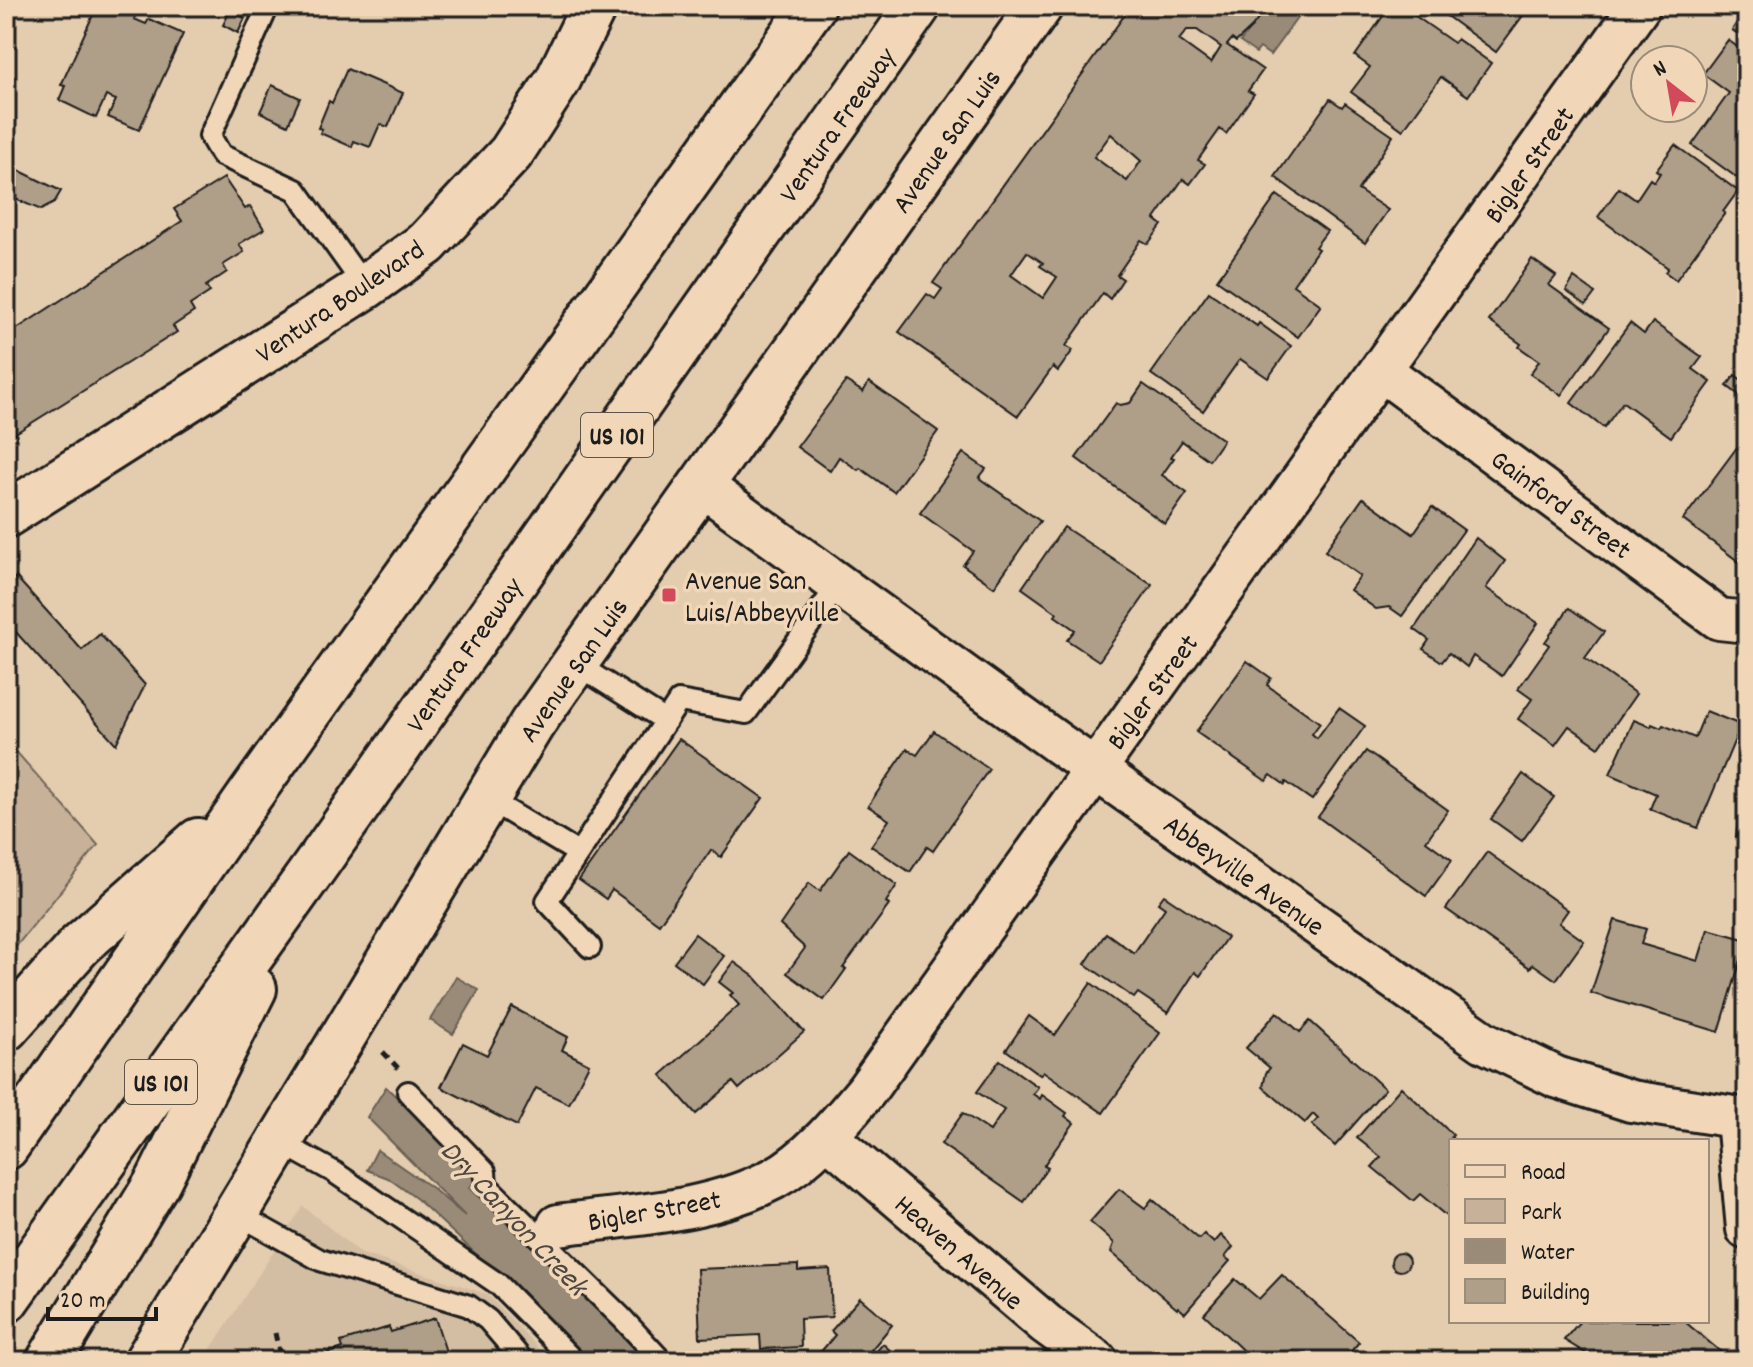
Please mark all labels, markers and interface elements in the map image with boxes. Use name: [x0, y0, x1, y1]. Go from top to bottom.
street label: Ventura Freeway: [772, 41, 909, 213]
north arrow: [1629, 44, 1709, 124]
text: N: [1648, 54, 1673, 86]
street label: Avenue San Luis: [884, 62, 1014, 223]
street label: Bigler Street: [1477, 100, 1587, 233]
street label: Ventura Boulevard: [249, 233, 434, 376]
road number: US 101: [581, 413, 653, 457]
street label: Gainford Street: [1480, 442, 1638, 572]
place label: Avenue San Luis/Abbeyville: [685, 564, 839, 636]
street label: Ventura Freeway: [399, 571, 536, 743]
marker: Avenue San Luis/Abbeyville: [660, 586, 678, 604]
street label: Avenue San Luis: [511, 591, 641, 752]
street label: Bigler Street: [1099, 628, 1211, 760]
street label: Abbeyville Avenue: [1153, 808, 1331, 949]
road number: US 101: [125, 1060, 197, 1104]
water label: Dry Canyon Creek: [428, 1133, 597, 1310]
legend: [1449, 1139, 1709, 1323]
text: Road: [1521, 1157, 1566, 1191]
street label: Bigler Street: [585, 1183, 725, 1245]
street label: Heaven Avenue: [883, 1187, 1030, 1322]
text: Park: [1521, 1197, 1562, 1231]
text: Water: [1521, 1237, 1574, 1271]
scale bar: [48, 1271, 156, 1321]
text: Building: [1521, 1277, 1590, 1311]
text: 20 m: [60, 1285, 106, 1319]

